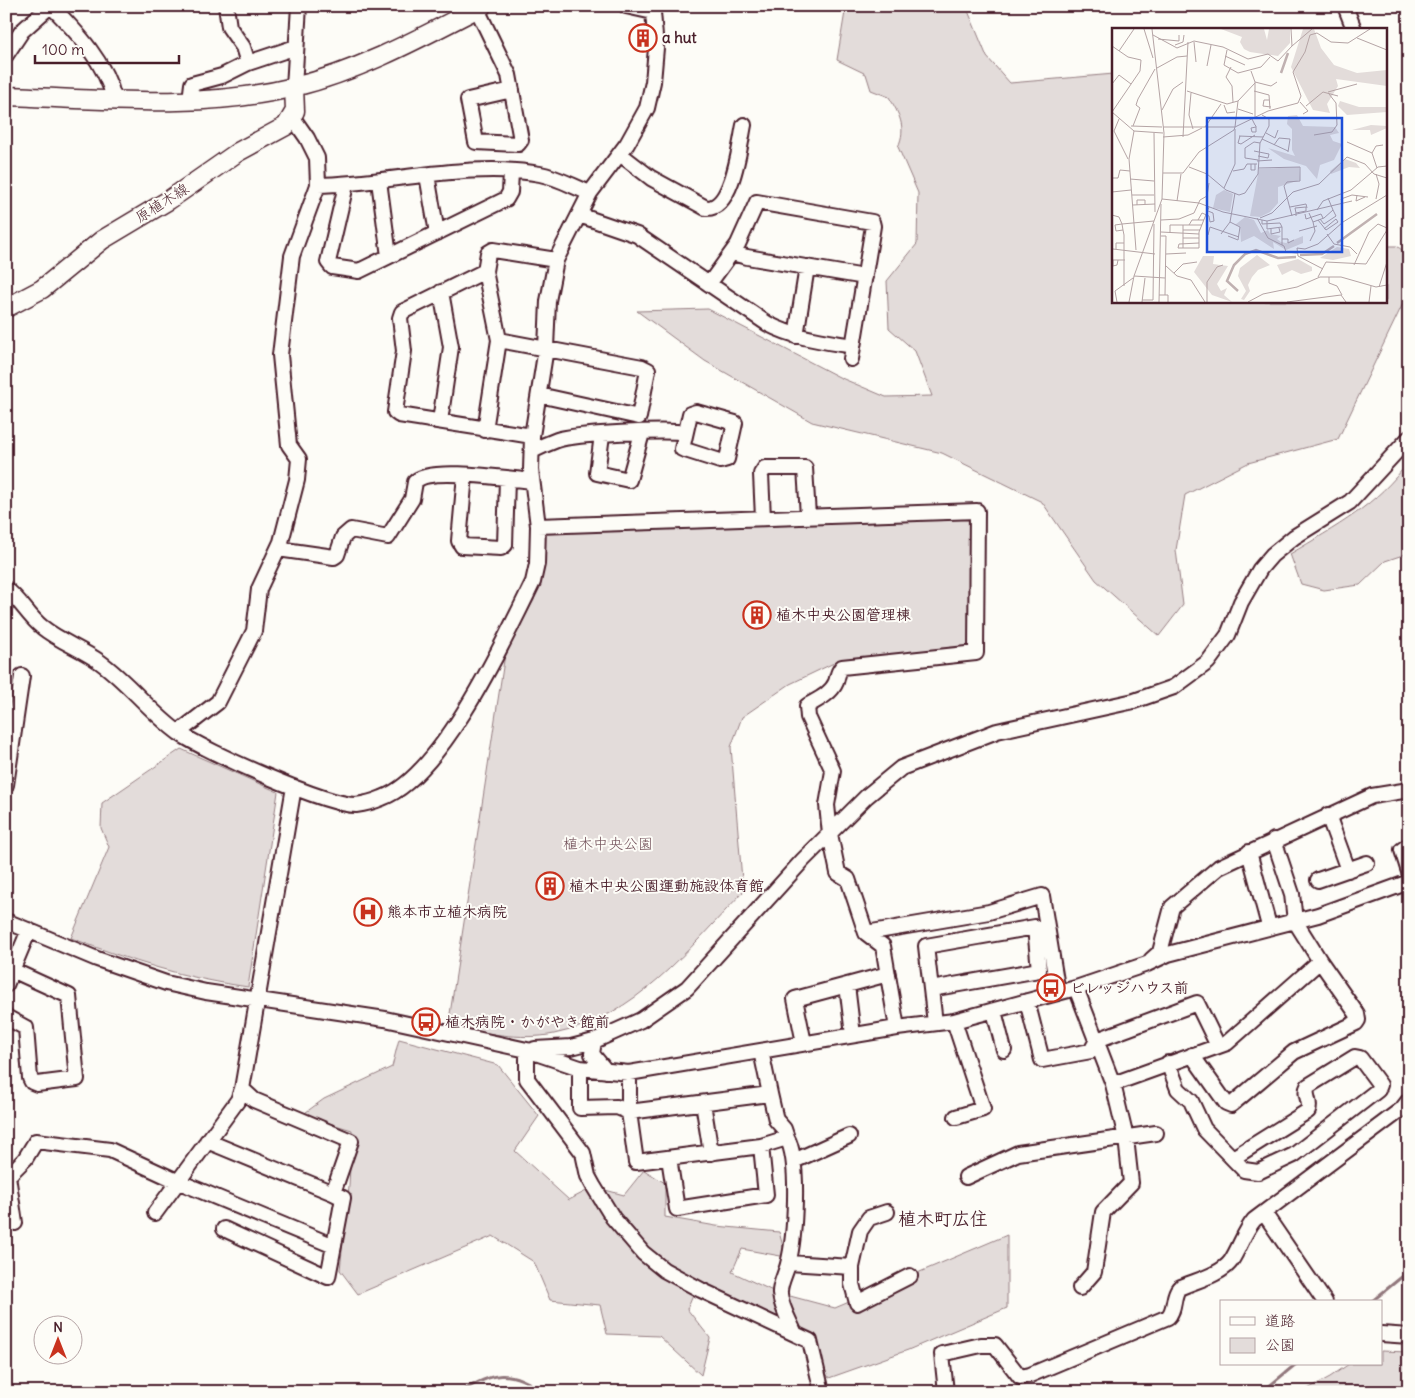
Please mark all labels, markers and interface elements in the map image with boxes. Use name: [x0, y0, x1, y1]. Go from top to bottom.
building icon: a hut: [628, 23, 658, 53]
place label: a hut: [662, 28, 697, 47]
inset map: [1112, 28, 1388, 302]
scale bar: [35, 32, 179, 64]
text: 100 m: [42, 40, 84, 59]
street label: 原植木線: [131, 179, 192, 227]
building icon: 植木中央公園管理棟: [742, 600, 772, 630]
place label: 植木中央公園管理棟: [776, 605, 911, 624]
park label: 植木中央公園: [563, 834, 653, 853]
building icon: 植木中央公園運動施設体育館: [535, 871, 565, 901]
place label: 植木中央公園運動施設体育館: [569, 876, 764, 895]
hospital icon: 熊本市立植木病院: [353, 897, 383, 927]
place label: 熊本市立植木病院: [387, 902, 507, 921]
bus stop icon: ビレッジハウス前: [1036, 973, 1066, 1003]
place label: ビレッジハウス前: [1070, 978, 1189, 997]
bus stop icon: 植木病院・かがやき館前: [411, 1007, 441, 1037]
place label: 植木病院・かがやき館前: [445, 1012, 610, 1031]
district label: 植木町広住: [898, 1207, 988, 1230]
legend: [1220, 1300, 1382, 1366]
text: 道路: [1265, 1311, 1295, 1330]
north arrow: [32, 1316, 82, 1366]
text: N: [53, 1318, 63, 1336]
text: 公園: [1265, 1335, 1295, 1354]

